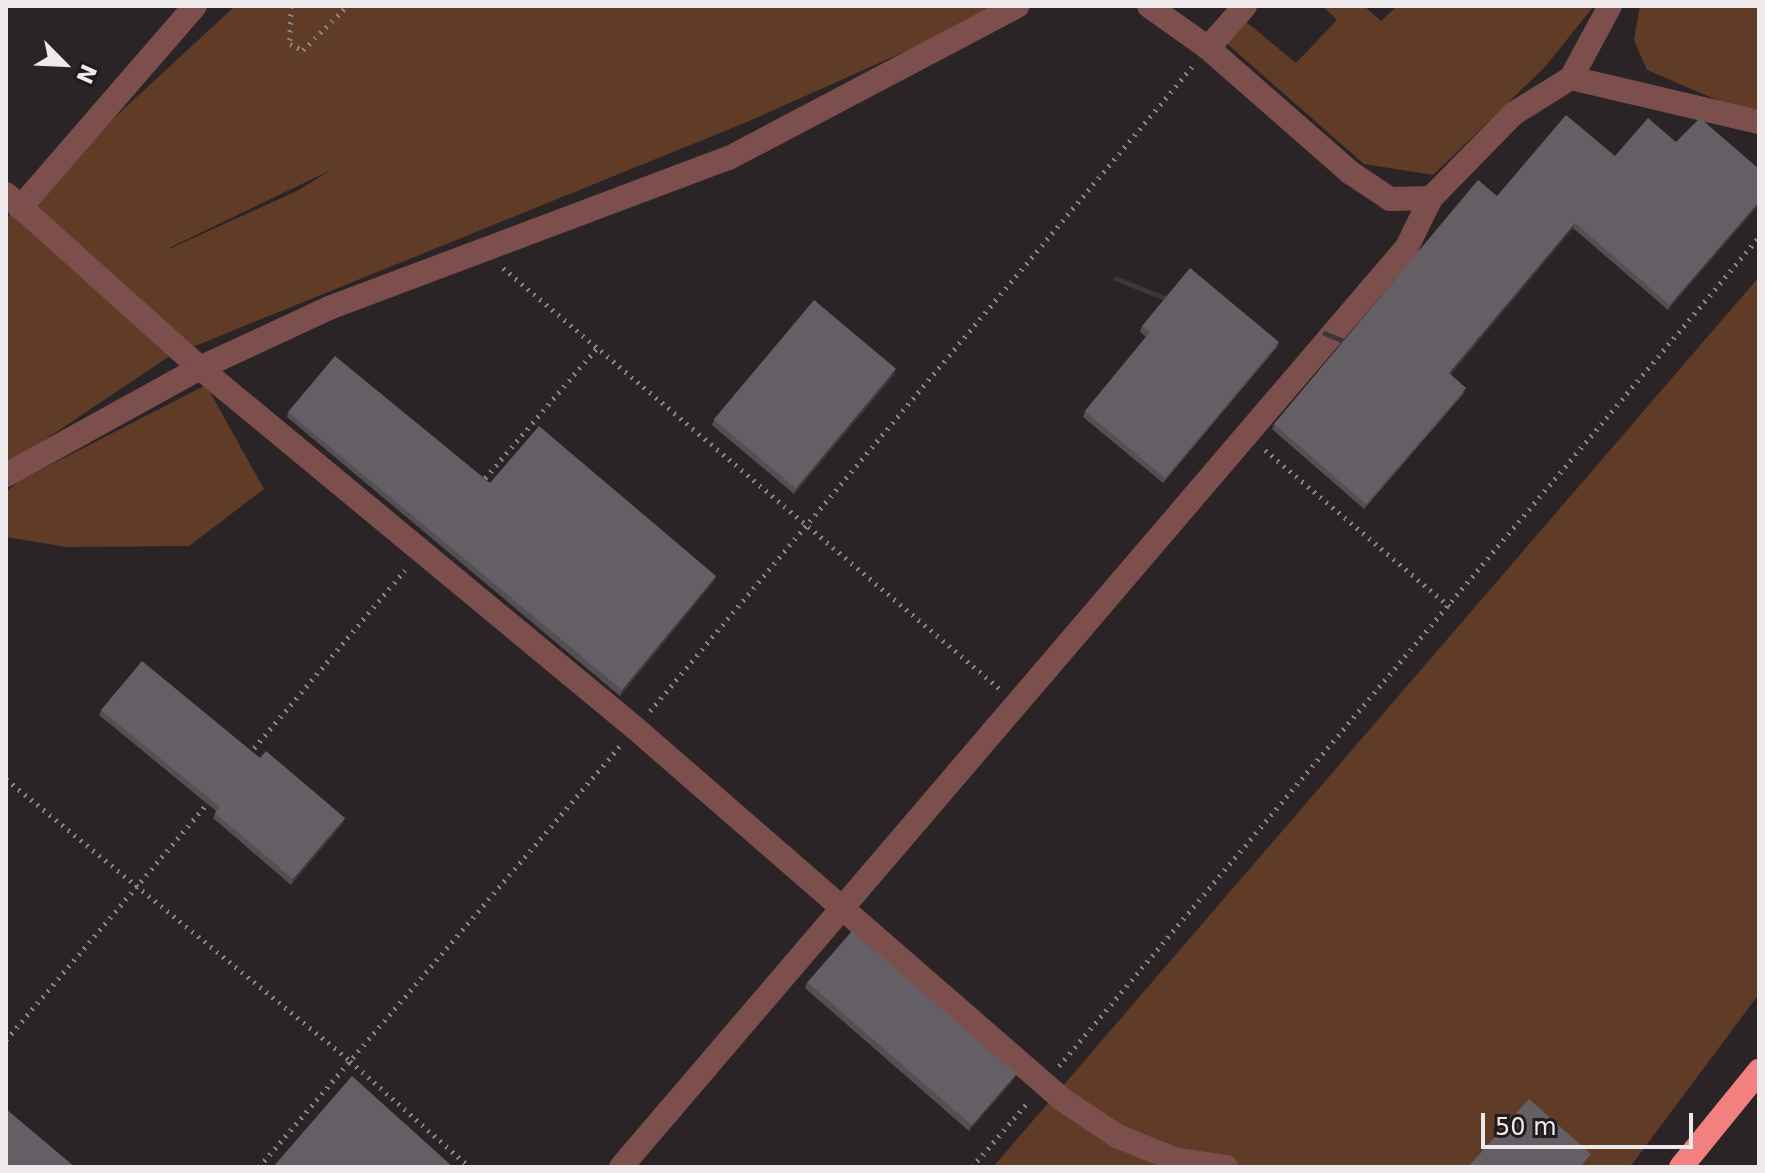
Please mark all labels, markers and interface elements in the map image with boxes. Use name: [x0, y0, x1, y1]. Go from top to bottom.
north arrow: [24, 24, 104, 104]
text: N: [71, 60, 102, 87]
scale bar: [1485, 1097, 1697, 1147]
text: 50 m: [1495, 1113, 1557, 1141]

